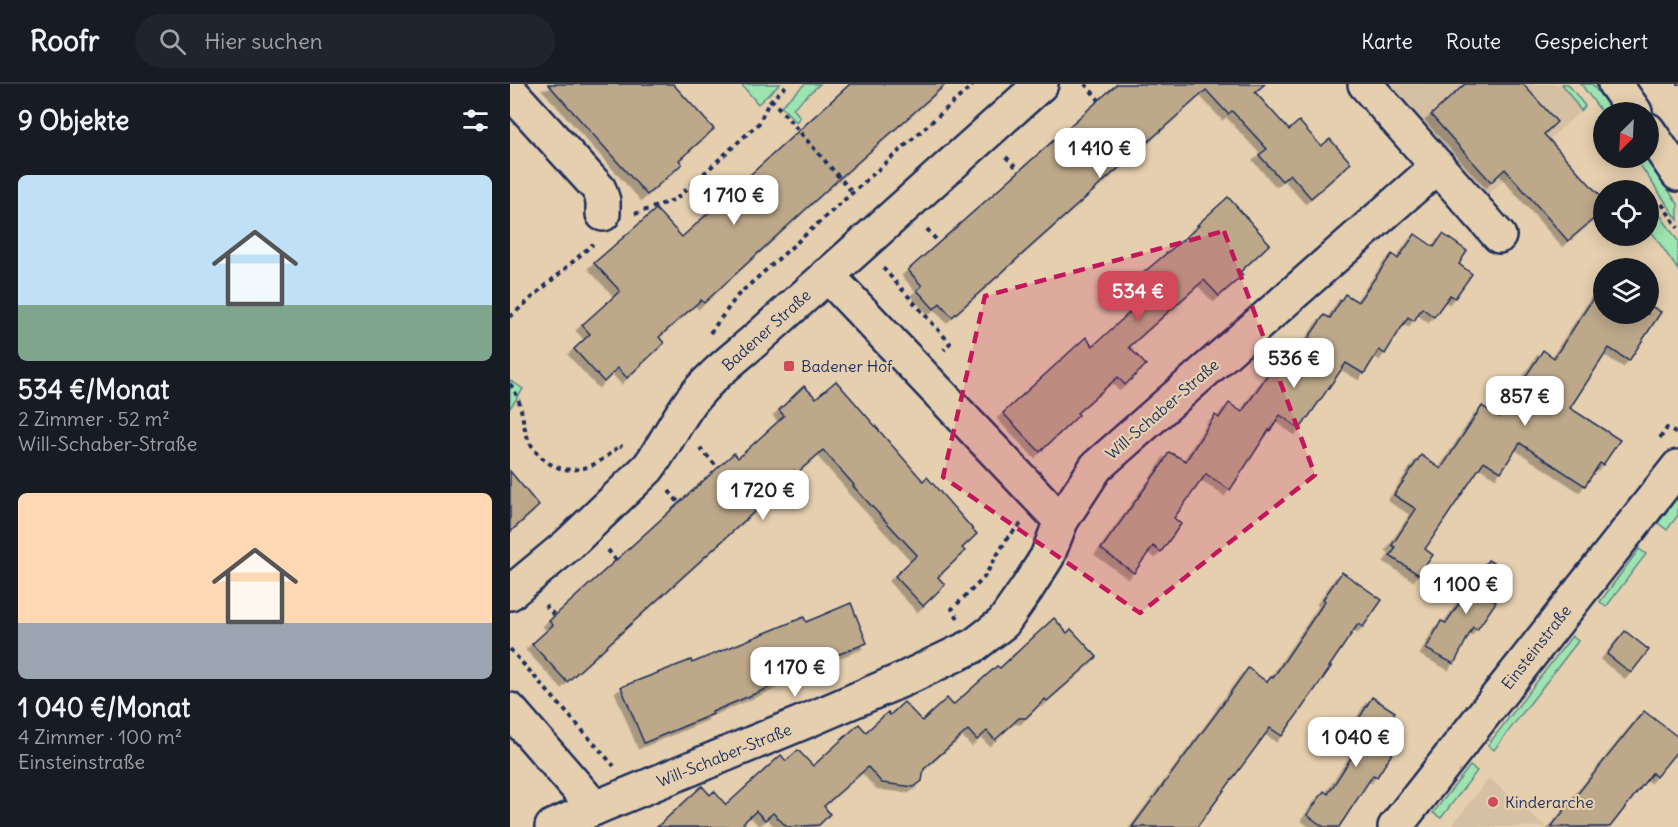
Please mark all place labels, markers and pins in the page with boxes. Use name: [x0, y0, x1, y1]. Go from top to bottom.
pin: 1 410 €: [1045, 128, 1155, 179]
pin: 1 710 €: [679, 175, 789, 226]
pin: 534 €: [1096, 271, 1180, 322]
pin: 536 €: [1252, 338, 1336, 389]
place label: Badener Hof: [801, 356, 893, 376]
marker: Badener Hof: [782, 359, 796, 373]
pin: 857 €: [1483, 376, 1567, 427]
pin: 1 720 €: [708, 470, 818, 521]
pin: 1 100 €: [1411, 564, 1521, 615]
pin: 1 170 €: [740, 647, 850, 698]
pin: 1 040 €: [1301, 717, 1411, 768]
place label: Kinderarche: [1505, 792, 1594, 812]
marker: Kinderarche: [1486, 795, 1500, 809]

